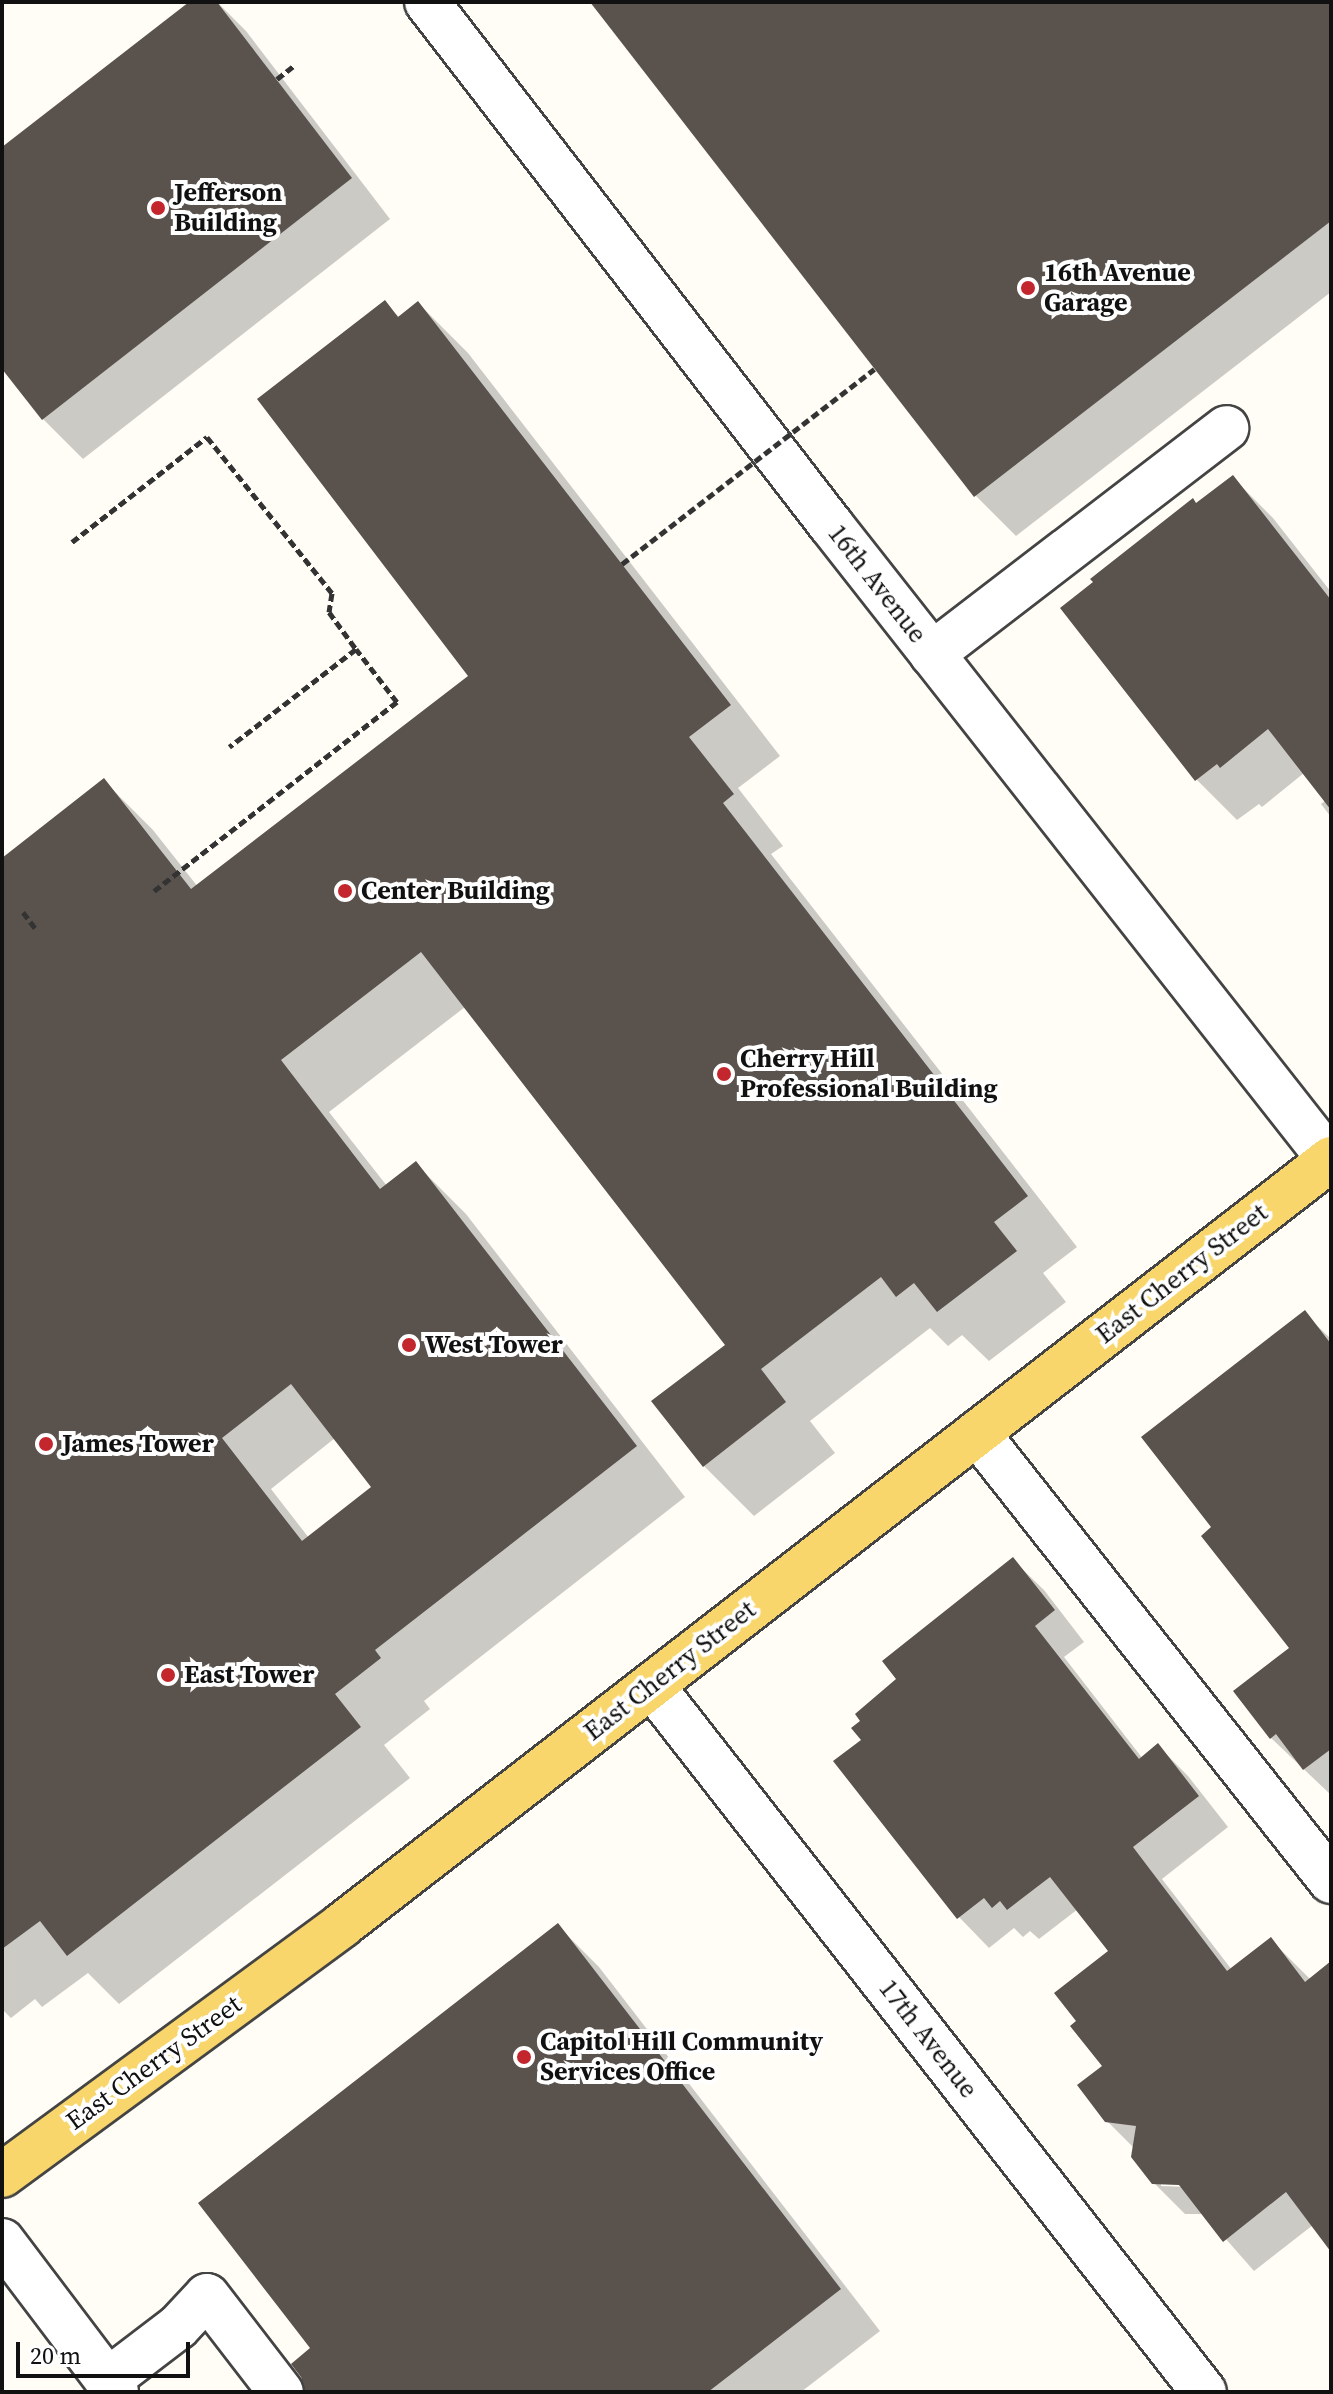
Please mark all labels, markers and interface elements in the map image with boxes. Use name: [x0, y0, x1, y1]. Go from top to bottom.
place label: Jefferson Building: [174, 177, 282, 238]
marker: Jefferson Building: [149, 199, 167, 217]
place label: 16th Avenue Garage: [1044, 257, 1191, 318]
marker: 16th Avenue Garage: [1019, 279, 1037, 297]
street label: 16th Avenue: [821, 519, 933, 649]
place label: Center Building: [361, 875, 550, 907]
marker: Center Building: [336, 882, 354, 900]
place label: Cherry Hill Professional Building: [740, 1043, 998, 1104]
marker: Cherry Hill Professional Building: [715, 1065, 733, 1083]
street label: East Cherry Street: [1090, 1197, 1274, 1351]
place label: West Tower: [425, 1329, 563, 1361]
marker: West Tower: [400, 1336, 418, 1354]
place label: James Tower: [62, 1428, 214, 1460]
marker: James Tower: [37, 1435, 55, 1453]
street label: East Cherry Street: [578, 1594, 762, 1748]
place label: East Tower: [184, 1659, 314, 1691]
marker: East Tower: [159, 1666, 177, 1684]
street label: 17th Avenue: [872, 1974, 984, 2104]
street label: East Cherry Street: [60, 1989, 248, 2137]
place label: Capitol Hill Community Services Office: [540, 2026, 823, 2088]
marker: Capitol Hill Community Services Office: [515, 2048, 533, 2066]
scale bar: [20, 2326, 194, 2376]
text: 20 m: [30, 2339, 81, 2372]

